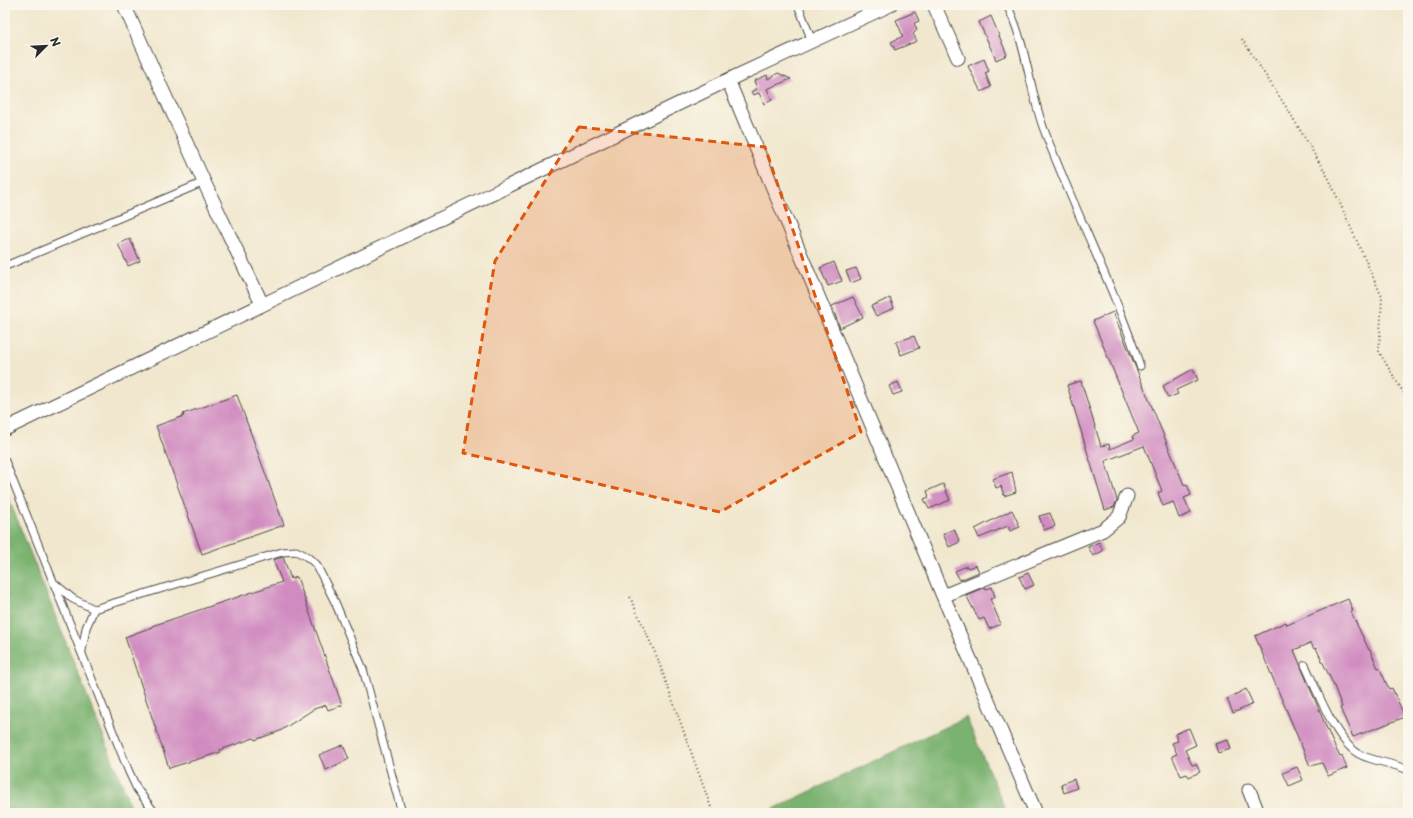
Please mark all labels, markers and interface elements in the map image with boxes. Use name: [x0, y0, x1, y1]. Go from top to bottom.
north arrow: [26, 26, 66, 66]
text: N: [46, 34, 65, 49]

